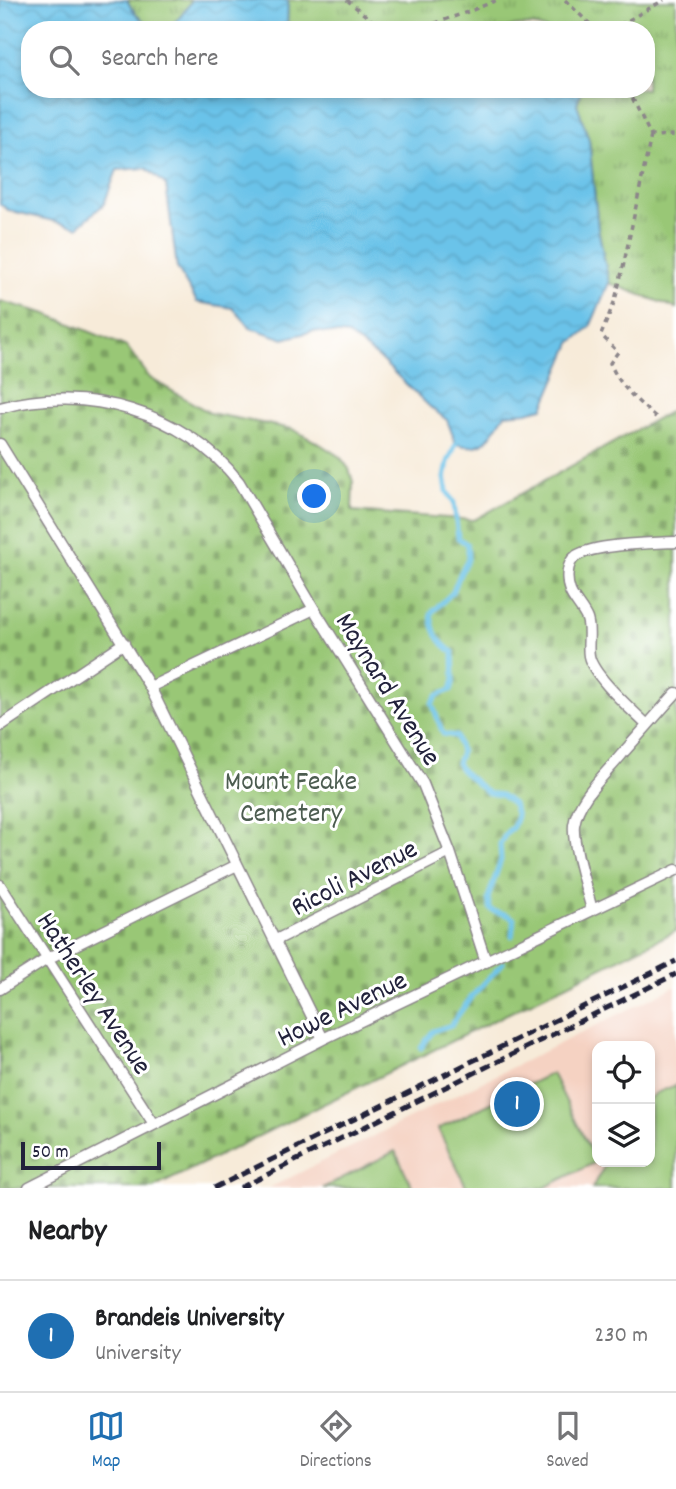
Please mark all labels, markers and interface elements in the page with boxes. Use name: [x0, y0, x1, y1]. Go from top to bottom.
search box: [21, 21, 655, 98]
icon: search: [45, 41, 83, 79]
text: Search here: [101, 41, 219, 78]
your location: [297, 479, 331, 513]
street label: Maynard Avenue: [323, 606, 449, 775]
park label: Mount Feake Cemetery: [225, 764, 357, 836]
street label: Ricoli Avenue: [285, 831, 426, 929]
street label: Hatherley Avenue: [24, 906, 159, 1084]
street label: Howe Avenue: [271, 963, 415, 1060]
map controls: [592, 1041, 655, 1167]
button: locate: [592, 1041, 655, 1104]
pin: 1: [494, 1078, 540, 1130]
button: layers: [592, 1104, 655, 1167]
scale bar: [21, 1139, 161, 1171]
text: 50 m: [32, 1140, 69, 1167]
text: Nearby: [28, 1212, 106, 1255]
text: Brandeis University: [95, 1301, 284, 1338]
text: 1: [48, 1320, 54, 1353]
text: 230 m: [594, 1320, 648, 1353]
text: University: [95, 1338, 181, 1371]
tab: Map: [87, 1407, 125, 1476]
tab: Directions: [300, 1407, 372, 1476]
tab: Saved: [546, 1407, 589, 1476]

